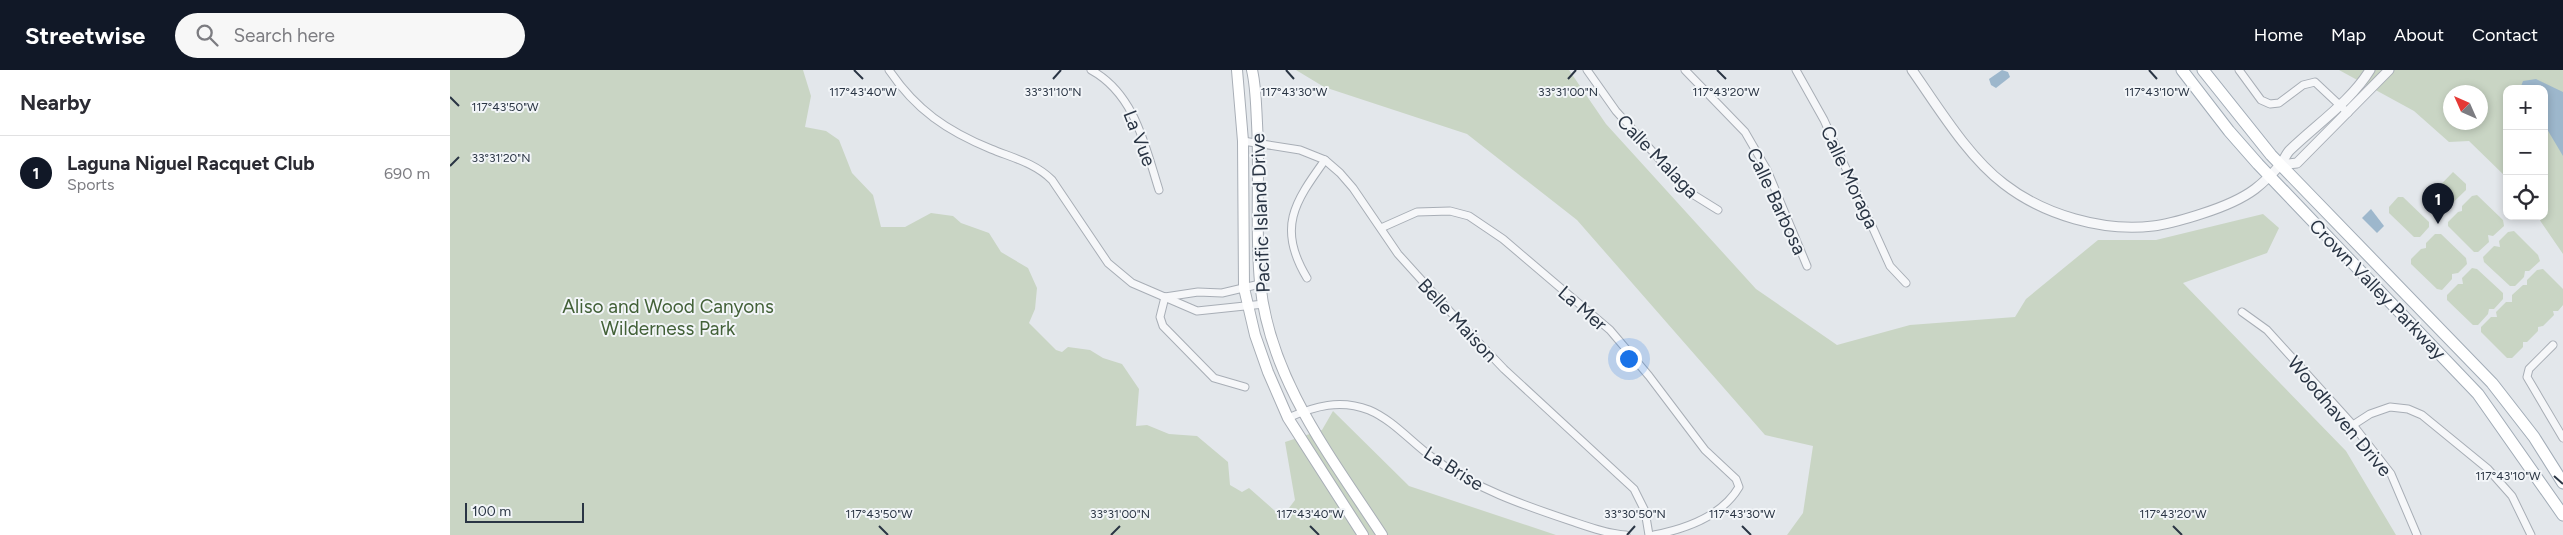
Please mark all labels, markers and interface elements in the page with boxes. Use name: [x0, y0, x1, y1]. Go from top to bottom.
search box: [175, 13, 525, 58]
text: Streetwise: [25, 21, 145, 50]
icon: search: [193, 21, 221, 49]
text: Search here: [233, 24, 335, 47]
text: Home: [2254, 24, 2303, 46]
text: Map: [2331, 24, 2366, 46]
text: About: [2394, 24, 2444, 46]
text: Contact: [2472, 24, 2538, 46]
text: 117°43'40"W: [829, 85, 897, 99]
text: 33°31'10"N: [1024, 85, 1082, 99]
text: 117°43'30"W: [1261, 85, 1328, 99]
text: 33°31'00"N: [1538, 85, 1598, 99]
text: 117°43'20"W: [1693, 85, 1760, 99]
text: 117°43'10"W: [2124, 85, 2190, 99]
north arrow: [2443, 85, 2488, 130]
map controls: [2503, 85, 2548, 220]
button: +: [2503, 85, 2548, 130]
text: Nearby: [20, 90, 91, 115]
text: 117°43'50"W: [471, 100, 539, 114]
street label: La Vue: [1118, 107, 1161, 170]
street label: Calle Malaga: [1612, 110, 1703, 203]
street label: Calle Moraga: [1816, 122, 1883, 232]
button: −: [2503, 130, 2548, 175]
street label: Pacific Island Drive: [1246, 133, 1275, 293]
street label: Calle Barbosa: [1742, 144, 1811, 258]
text: 33°31'20"N: [472, 151, 530, 165]
text: Laguna Niguel Racquet Club: [67, 152, 315, 175]
text: 1: [33, 164, 39, 183]
text: 690 m: [384, 164, 430, 183]
text: Sports: [67, 175, 114, 194]
button: locate: [2503, 175, 2548, 220]
pin: 1: [2422, 183, 2454, 224]
street label: Crown Valley Parkway: [2305, 214, 2451, 364]
street label: Belle Maison: [1413, 274, 1502, 367]
street label: La Mer: [1554, 281, 1612, 336]
park label: Aliso and Wood Canyons Wilderness Park: [562, 295, 774, 340]
your location: [1616, 346, 1642, 372]
street label: Woodhaven Drive: [2283, 351, 2397, 481]
street label: La Brise: [1420, 441, 1488, 496]
text: 117°43'10"W: [2475, 469, 2541, 483]
scale bar: [465, 500, 584, 523]
text: 100 m: [472, 503, 511, 520]
text: 117°43'50"W: [845, 507, 913, 521]
text: 33°31'00"N: [1090, 507, 1150, 521]
text: 117°43'40"W: [1276, 507, 1344, 521]
text: 33°30'50"N: [1604, 507, 1666, 521]
text: 117°43'30"W: [1709, 507, 1776, 521]
text: 117°43'20"W: [2140, 507, 2207, 521]

